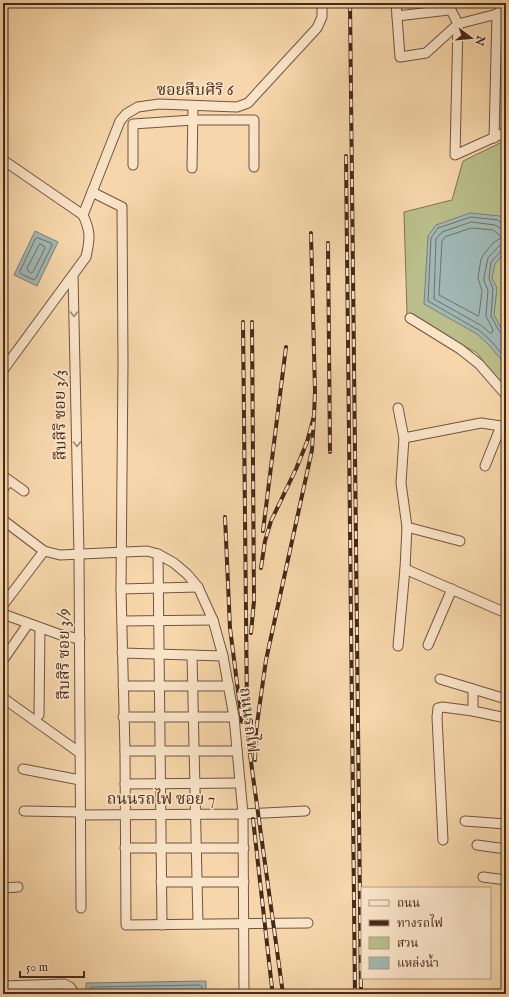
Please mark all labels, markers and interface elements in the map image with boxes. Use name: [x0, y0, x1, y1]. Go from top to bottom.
north arrow: [451, 18, 491, 58]
text: N: [471, 33, 488, 47]
street label: ซอยสืบศิริ 6: [157, 81, 234, 101]
one-way arrow: [70, 311, 78, 317]
street label: สืบสิริ ซอย 3/3: [50, 370, 72, 460]
one-way arrow: [72, 441, 81, 447]
street label: สืบสิริ ซอย 3/9: [55, 608, 75, 700]
street label: ถนนรถไฟ: [234, 686, 264, 754]
street label: ถนนรถไฟ ซอย 7: [107, 788, 215, 810]
legend: [361, 887, 491, 979]
text: ถนน: [397, 896, 420, 911]
text: ทางรถไฟ: [397, 914, 443, 931]
text: สวน: [397, 936, 419, 951]
scale bar: [20, 953, 84, 979]
text: แหล่งน้ำ: [397, 954, 439, 971]
text: 50 m: [26, 960, 48, 975]

